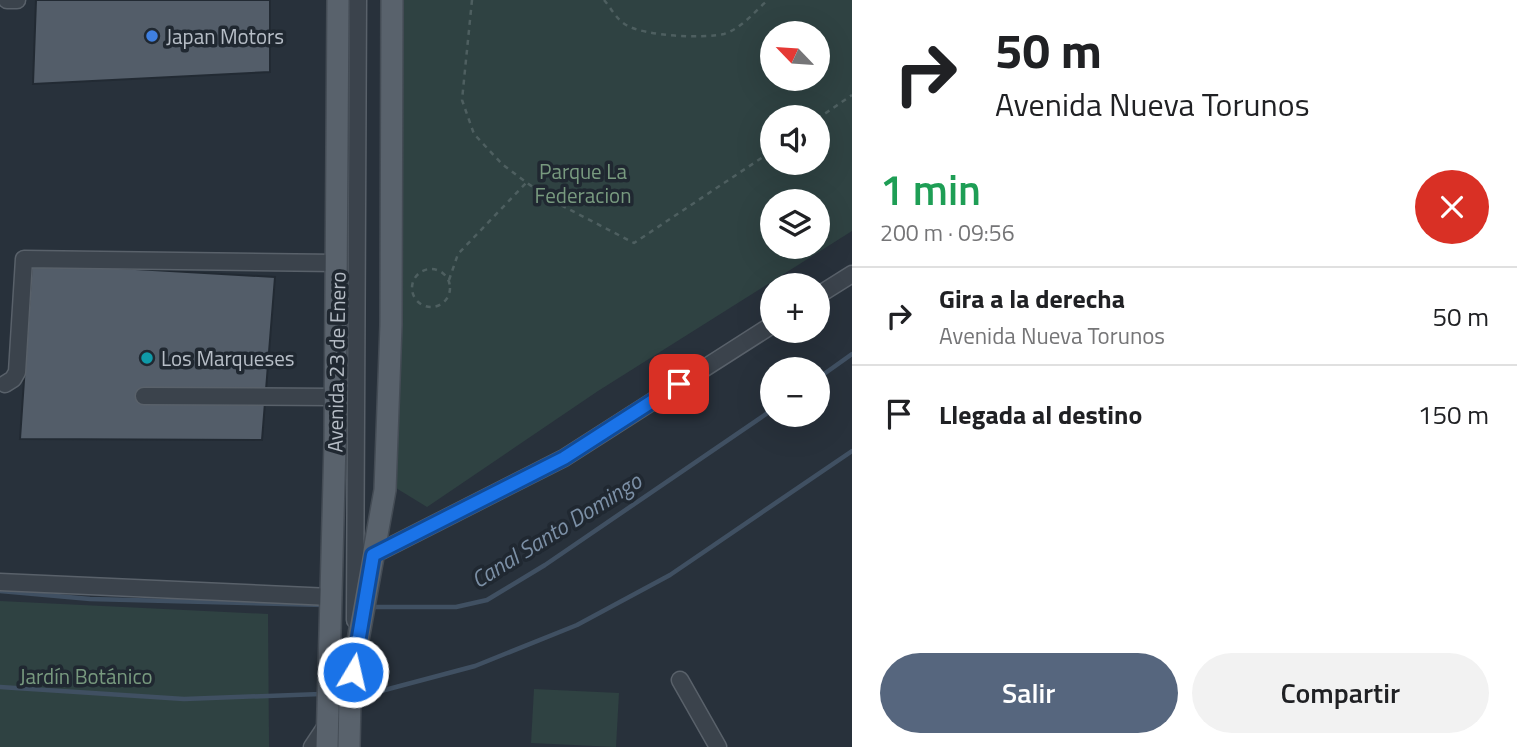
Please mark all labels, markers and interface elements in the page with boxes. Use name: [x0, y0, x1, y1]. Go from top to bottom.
text: 50 m: [995, 12, 1102, 87]
place label: Japan Motors: [166, 20, 284, 52]
north arrow: [760, 21, 830, 91]
map controls: [760, 21, 830, 427]
marker: Japan Motors: [144, 28, 160, 44]
icon: right: [880, 28, 971, 119]
text: Avenida Nueva Torunos: [995, 80, 1310, 128]
button: sound: [760, 105, 830, 175]
park label: Parque La Federacion: [535, 155, 631, 211]
text: 1 min: [880, 157, 981, 221]
button: close: [1415, 170, 1489, 244]
button: layers: [760, 189, 830, 259]
text: 200 m · 09:56: [880, 215, 1015, 250]
street label: Avenida 23 de Enero: [318, 271, 354, 453]
button: +: [760, 273, 830, 343]
text: Gira a la derecha: [939, 279, 1125, 318]
icon: right: [880, 297, 918, 335]
text: 50 m: [1432, 297, 1489, 336]
text: Avenida Nueva Torunos: [939, 318, 1165, 353]
place label: Los Marqueses: [161, 342, 295, 374]
marker: Los Marqueses: [139, 350, 155, 366]
pin: [649, 354, 709, 414]
button: −: [760, 357, 830, 427]
icon: arrive: [660, 365, 698, 403]
icon: arrive: [880, 395, 918, 433]
text: Llegada al destino: [939, 395, 1142, 434]
text: 150 m: [1418, 395, 1489, 434]
water label: Canal Santo Domingo: [464, 463, 649, 597]
position arrow: [316, 635, 390, 709]
button: Salir: [880, 653, 1178, 733]
button: Compartir: [1192, 653, 1489, 733]
park label: Jardín Botánico: [19, 660, 153, 692]

